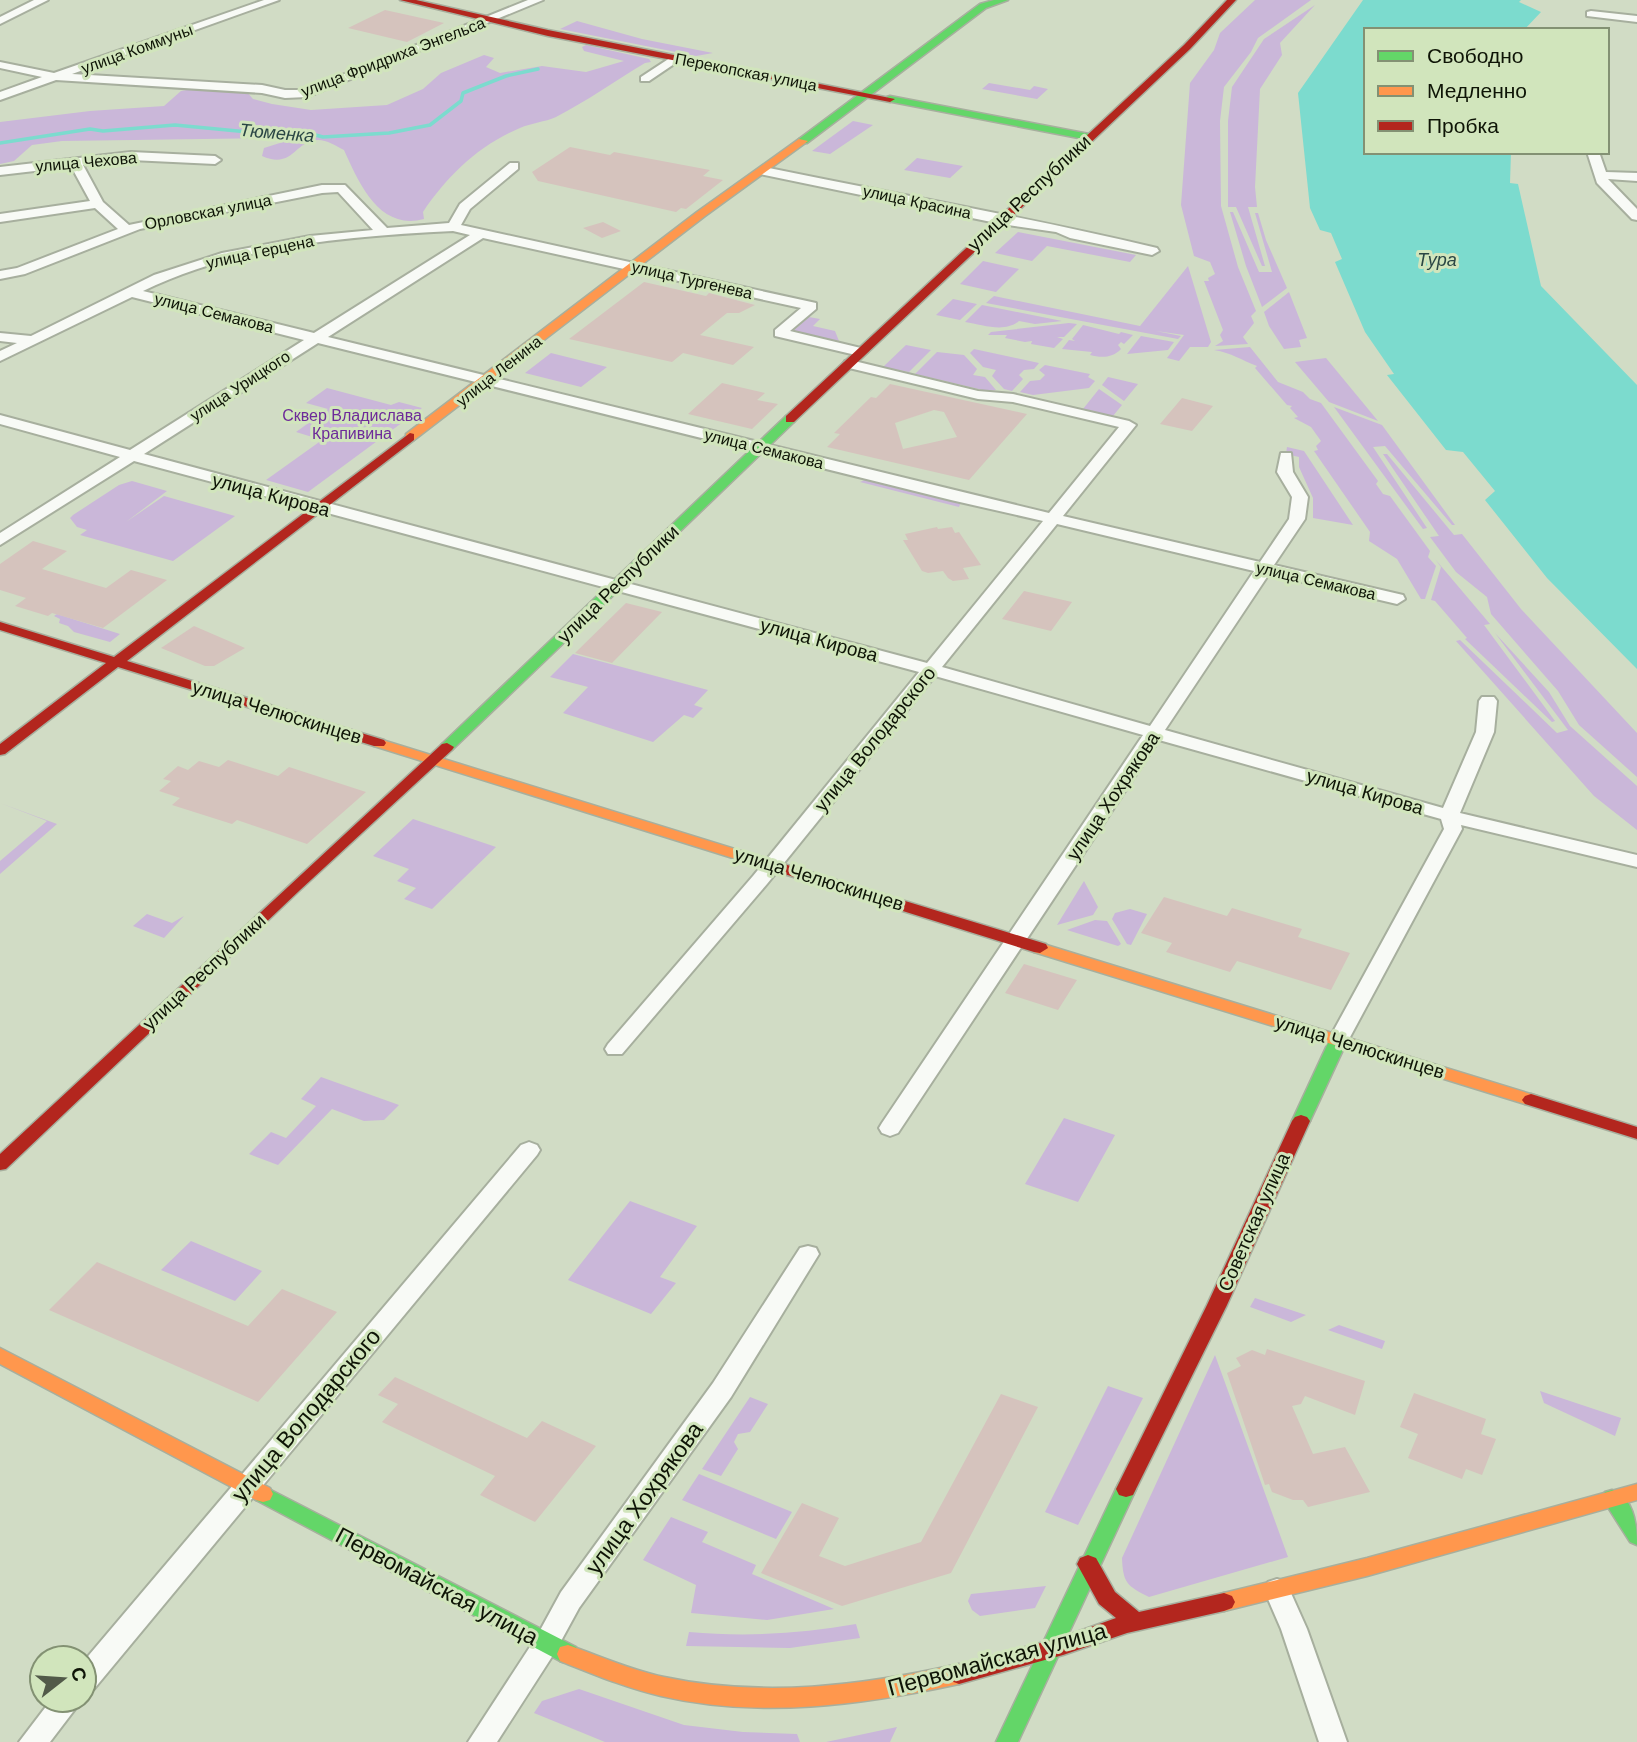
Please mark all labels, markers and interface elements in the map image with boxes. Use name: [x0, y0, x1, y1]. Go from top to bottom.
street label: улица Фридриха Энгельса: [299, 14, 487, 100]
street label: улица Коммуны: [79, 21, 195, 77]
legend: [1364, 28, 1609, 154]
text: Свободно: [1427, 44, 1524, 67]
street label: Перекопская улица: [674, 50, 819, 94]
text: Медленно: [1427, 79, 1527, 102]
text: Пробка: [1427, 114, 1499, 137]
water label: Тюменка: [239, 120, 315, 146]
street label: улица Республики: [963, 131, 1095, 255]
street label: улица Чехова: [35, 149, 137, 175]
street label: улица Красина: [861, 182, 973, 222]
street label: Орловская улица: [143, 191, 273, 233]
street label: улица Герцена: [205, 232, 315, 272]
water label: Тура: [1417, 250, 1457, 270]
street label: улица Тургенева: [630, 258, 754, 302]
street label: улица Семакова: [153, 290, 275, 336]
street label: улица Ленина: [453, 332, 545, 410]
street label: улица Урицкого: [187, 347, 293, 425]
park label: Сквер Владислава Крапивина: [282, 407, 422, 442]
street label: улица Семакова: [703, 426, 825, 472]
street label: улица Кирова: [210, 469, 332, 521]
street label: улица Республики: [553, 521, 683, 647]
street label: улица Семакова: [1255, 559, 1377, 603]
street label: улица Кирова: [758, 614, 880, 666]
street label: улица Володарского: [810, 663, 940, 815]
street label: улица Челюскинцев: [190, 676, 364, 748]
street label: улица Хохрякова: [1062, 728, 1164, 864]
street label: улица Кирова: [1304, 765, 1426, 819]
street label: улица Челюскинцев: [732, 843, 906, 915]
street label: улица Республики: [138, 910, 270, 1034]
street label: улица Челюскинцев: [1273, 1011, 1447, 1083]
street label: Советская улица: [1214, 1149, 1294, 1294]
street label: улица Володарского: [226, 1323, 386, 1507]
street label: улица Хохрякова: [580, 1417, 708, 1579]
street label: Первомайская улица: [331, 1522, 543, 1650]
street label: Первомайская улица: [885, 1617, 1109, 1701]
north arrow: [28, 1644, 98, 1714]
text: С: [67, 1665, 91, 1684]

